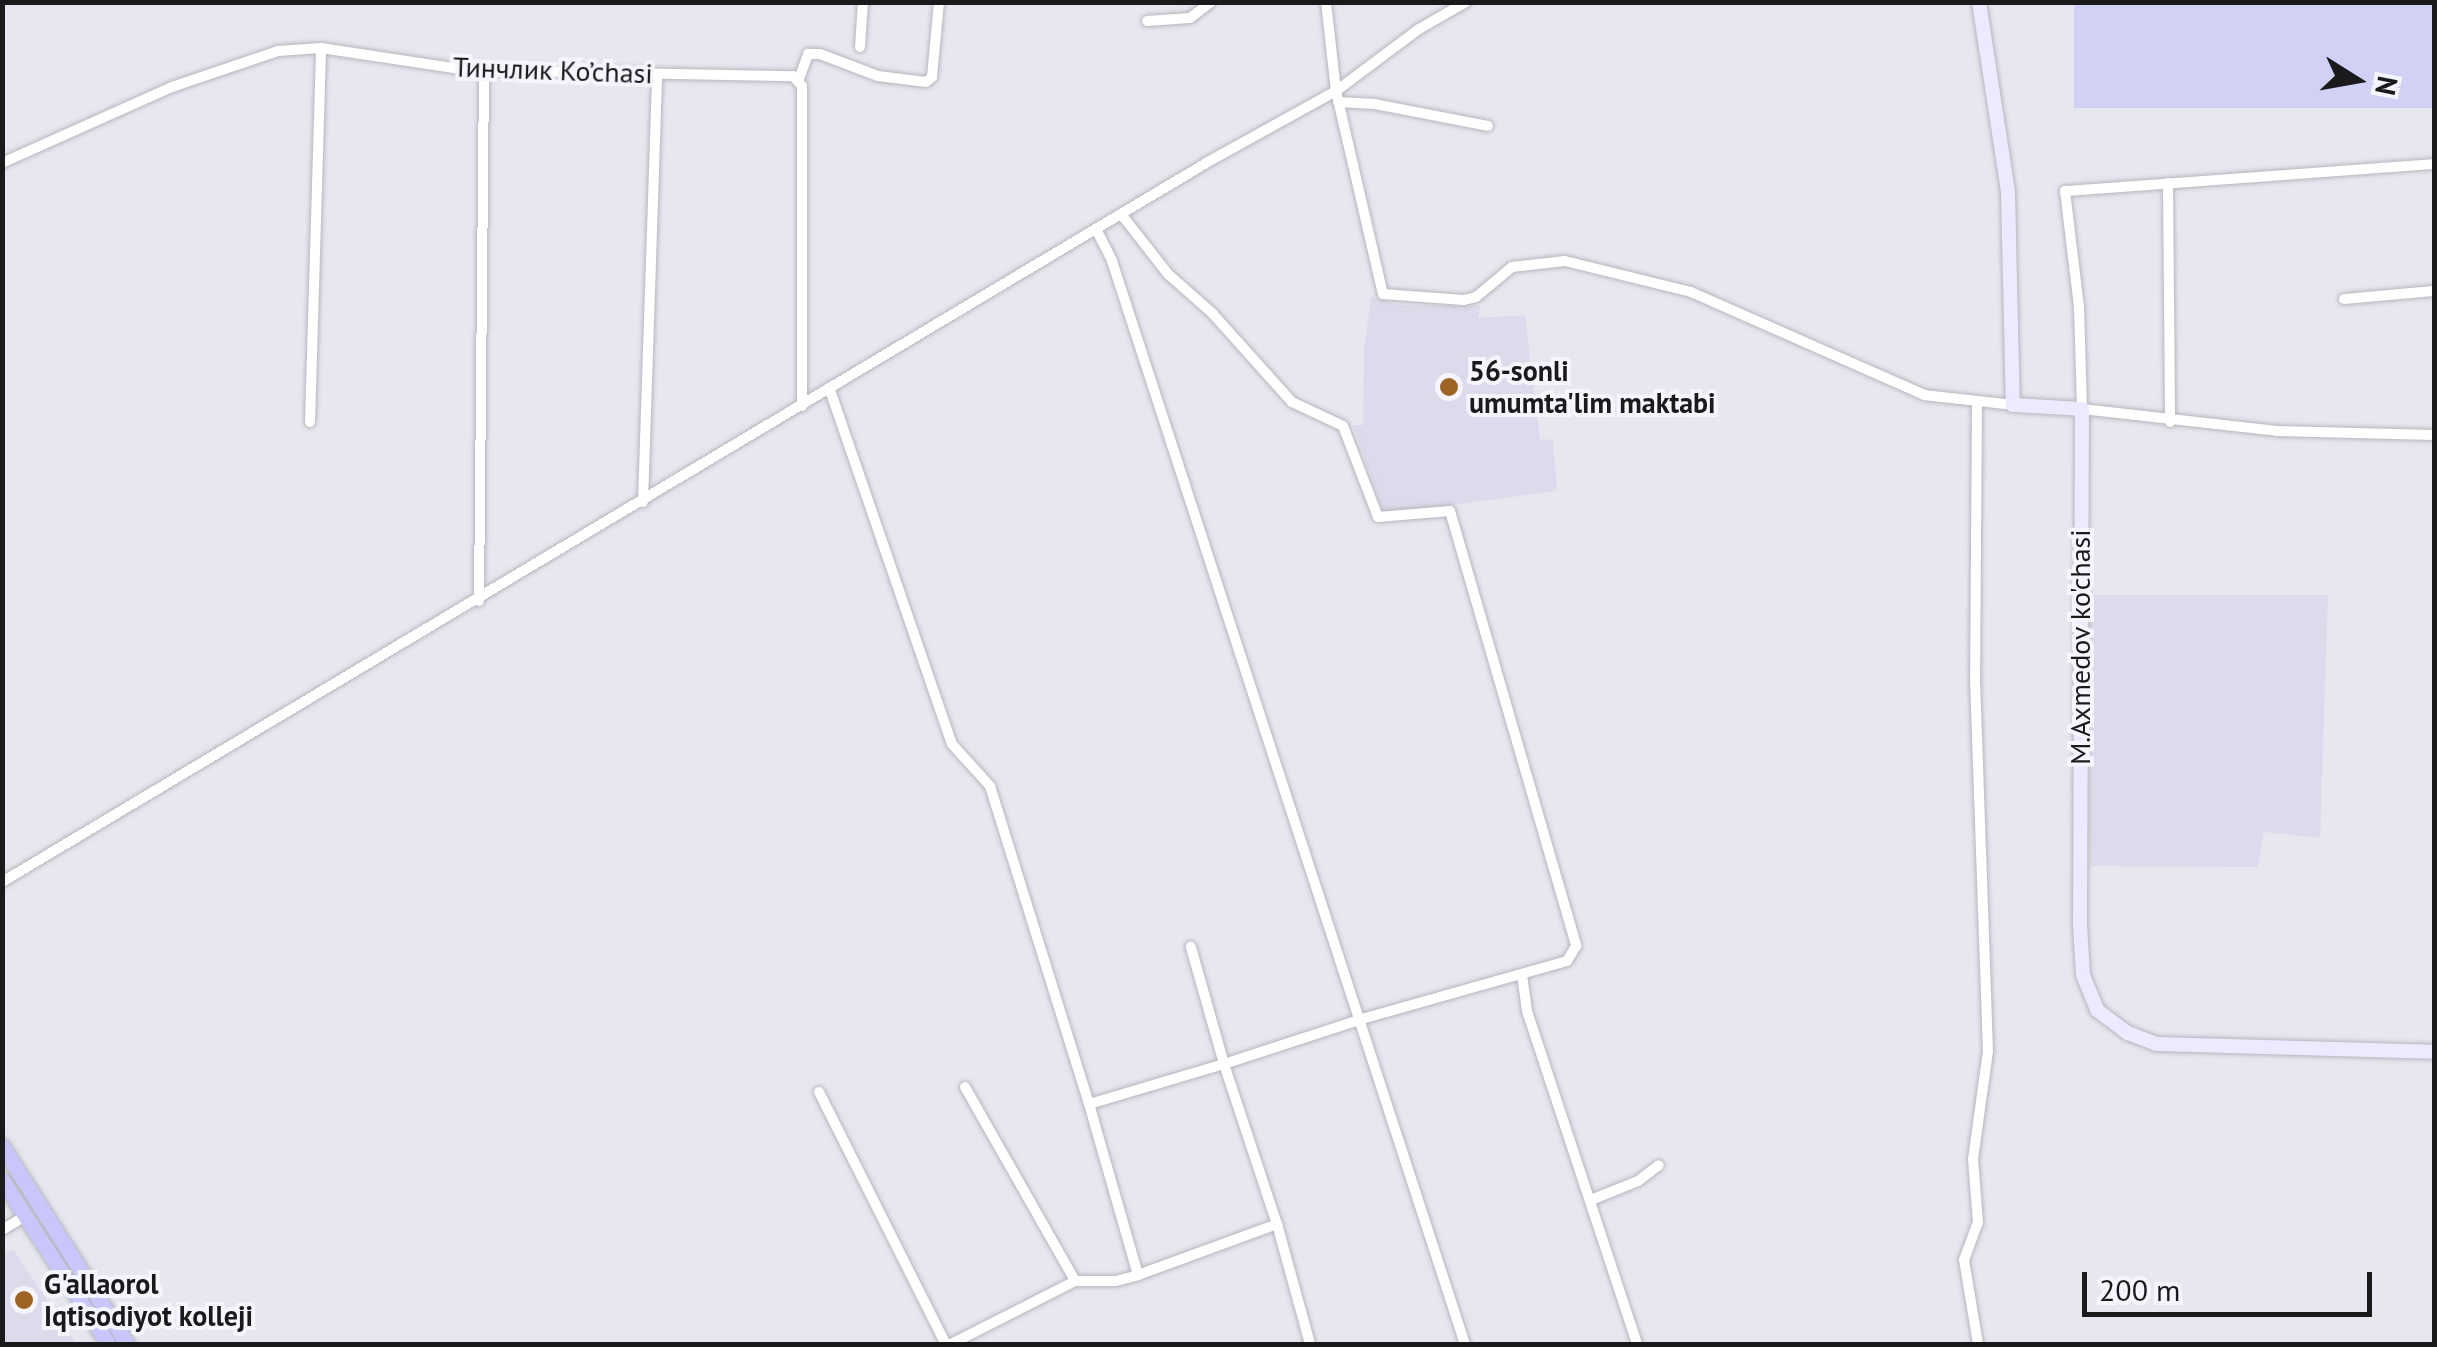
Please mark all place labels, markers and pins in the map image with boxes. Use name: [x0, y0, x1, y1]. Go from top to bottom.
place label: 56-sonli umumta'lim maktabi: [1469, 354, 1716, 420]
marker: 56-sonli umumta'lim maktabi: [1438, 376, 1460, 398]
place label: G'allaorol Iqtisodiyot kolleji: [44, 1267, 253, 1333]
marker: G'allaorol Iqtisodiyot kolleji: [13, 1289, 35, 1311]

